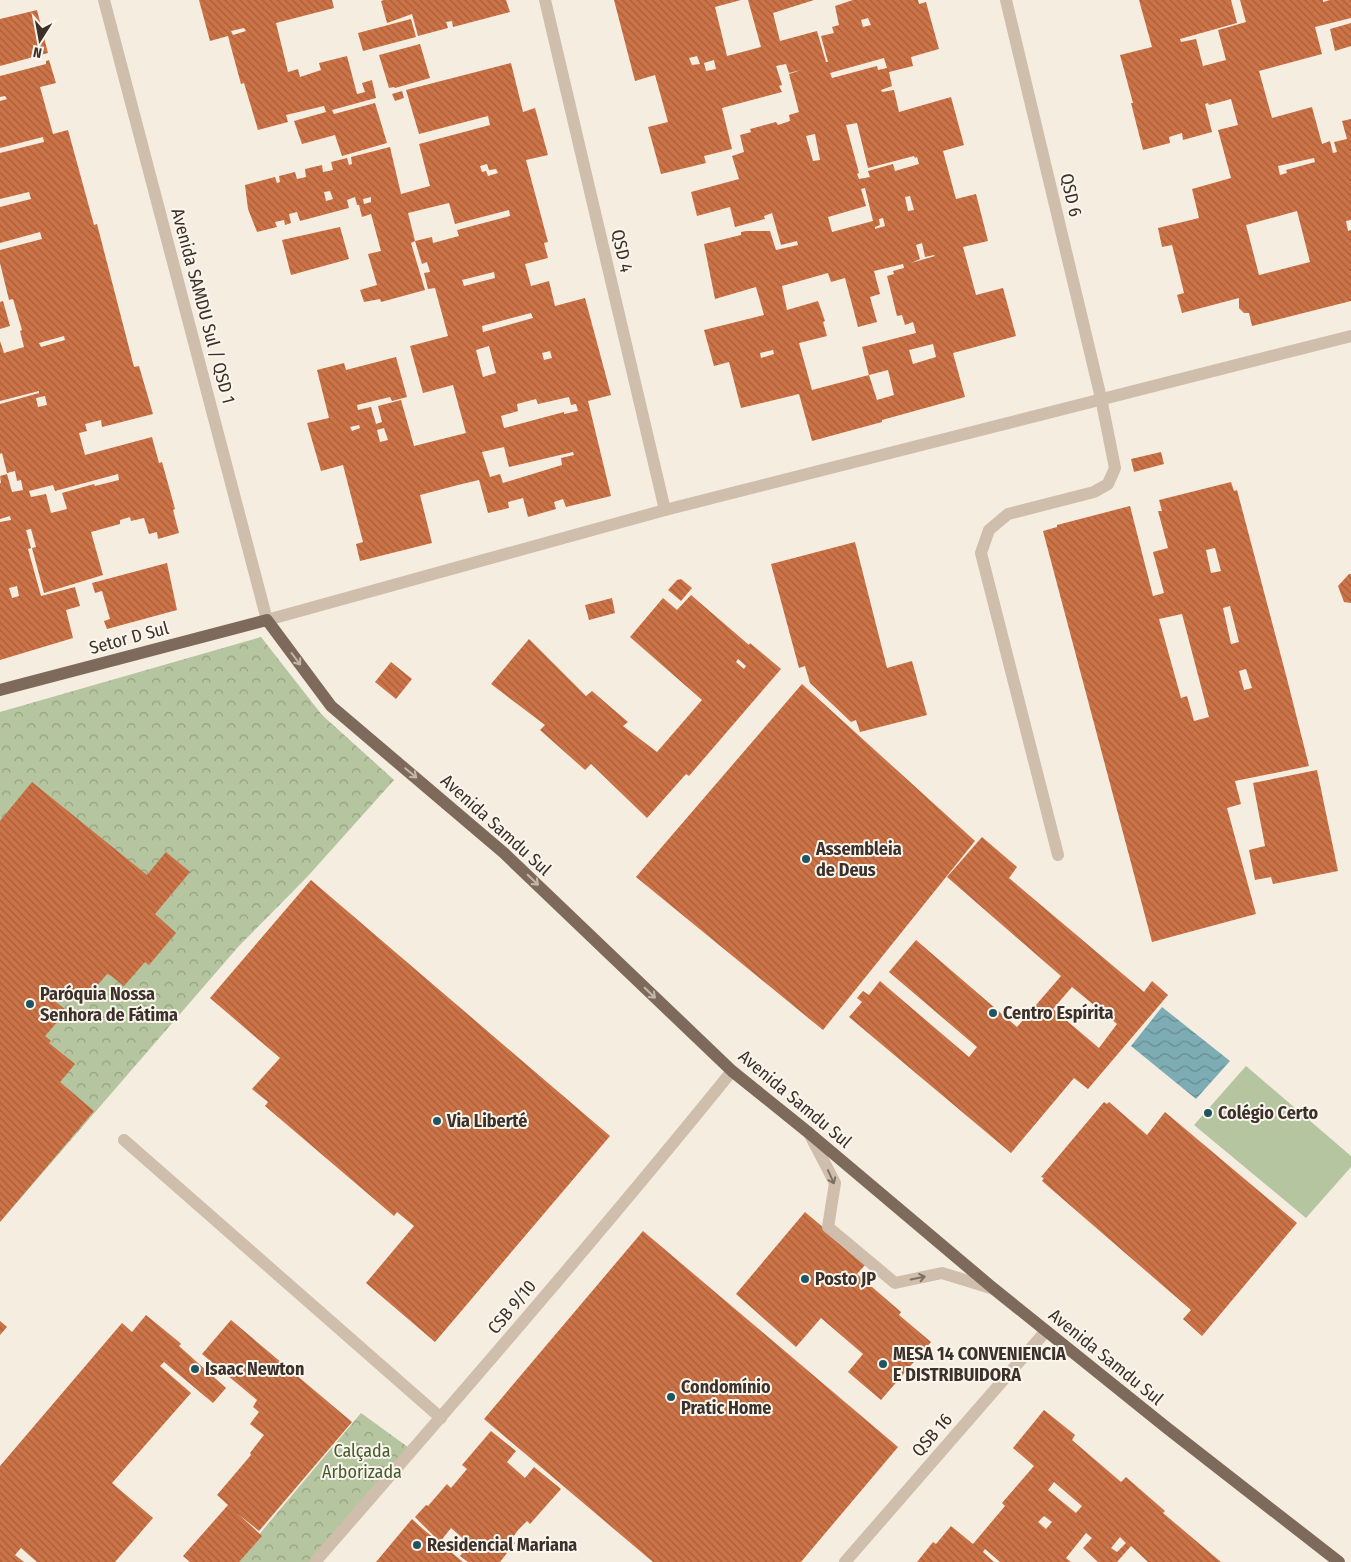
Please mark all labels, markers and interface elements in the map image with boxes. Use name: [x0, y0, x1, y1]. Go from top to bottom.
north arrow: [15, 15, 65, 65]
text: N: [32, 43, 43, 61]
street label: QSD 6: [1055, 171, 1087, 219]
street label: Avenida SAMDU Sul / QSD 1: [166, 206, 240, 406]
street label: QSD 4: [606, 227, 638, 275]
street label: Setor D Sul: [87, 617, 171, 659]
one-way arrow: [291, 652, 302, 665]
one-way arrow: [404, 768, 417, 779]
street label: Avenida Samdu Sul: [436, 770, 556, 881]
place label: Assembleia de Deus: [815, 838, 902, 881]
marker: Assembleia de Deus: [800, 853, 812, 865]
one-way arrow: [527, 874, 539, 886]
place label: Paróquia Nossa Senhora de Fátima: [40, 983, 178, 1026]
one-way arrow: [644, 987, 657, 999]
marker: Paróquia Nossa Senhora de Fátima: [24, 998, 36, 1010]
place label: Centro Espírita: [1003, 1002, 1114, 1024]
marker: Centro Espírita: [987, 1007, 999, 1019]
street label: Avenida Samdu Sul: [734, 1045, 856, 1153]
place label: Colégio Certo: [1218, 1102, 1318, 1124]
marker: Colégio Certo: [1202, 1107, 1214, 1119]
place label: Via Liberté: [446, 1110, 527, 1132]
marker: Via Liberté: [431, 1115, 443, 1127]
one-way arrow: [826, 1169, 836, 1184]
place label: Posto JP: [815, 1268, 876, 1290]
marker: Posto JP: [799, 1273, 811, 1285]
one-way arrow: [910, 1273, 926, 1283]
street label: CSB 9/10: [483, 1275, 541, 1339]
street label: Avenida Samdu Sul: [1044, 1304, 1168, 1410]
place label: MESA 14 CONVENIENCIA E DISTRIBUIDORA: [893, 1343, 1066, 1386]
place label: Isaac Newton: [205, 1358, 304, 1380]
marker: MESA 14 CONVENIENCIA E DISTRIBUIDORA: [877, 1358, 889, 1370]
marker: Isaac Newton: [189, 1363, 201, 1375]
place label: Condomínio Pratic Home: [681, 1376, 771, 1419]
marker: Condomínio Pratic Home: [665, 1391, 677, 1403]
street label: QSB 16: [907, 1409, 957, 1461]
park label: Calçada Arborizada: [322, 1440, 402, 1483]
place label: Residencial Mariana: [427, 1534, 577, 1556]
marker: Residencial Mariana: [411, 1539, 423, 1551]

